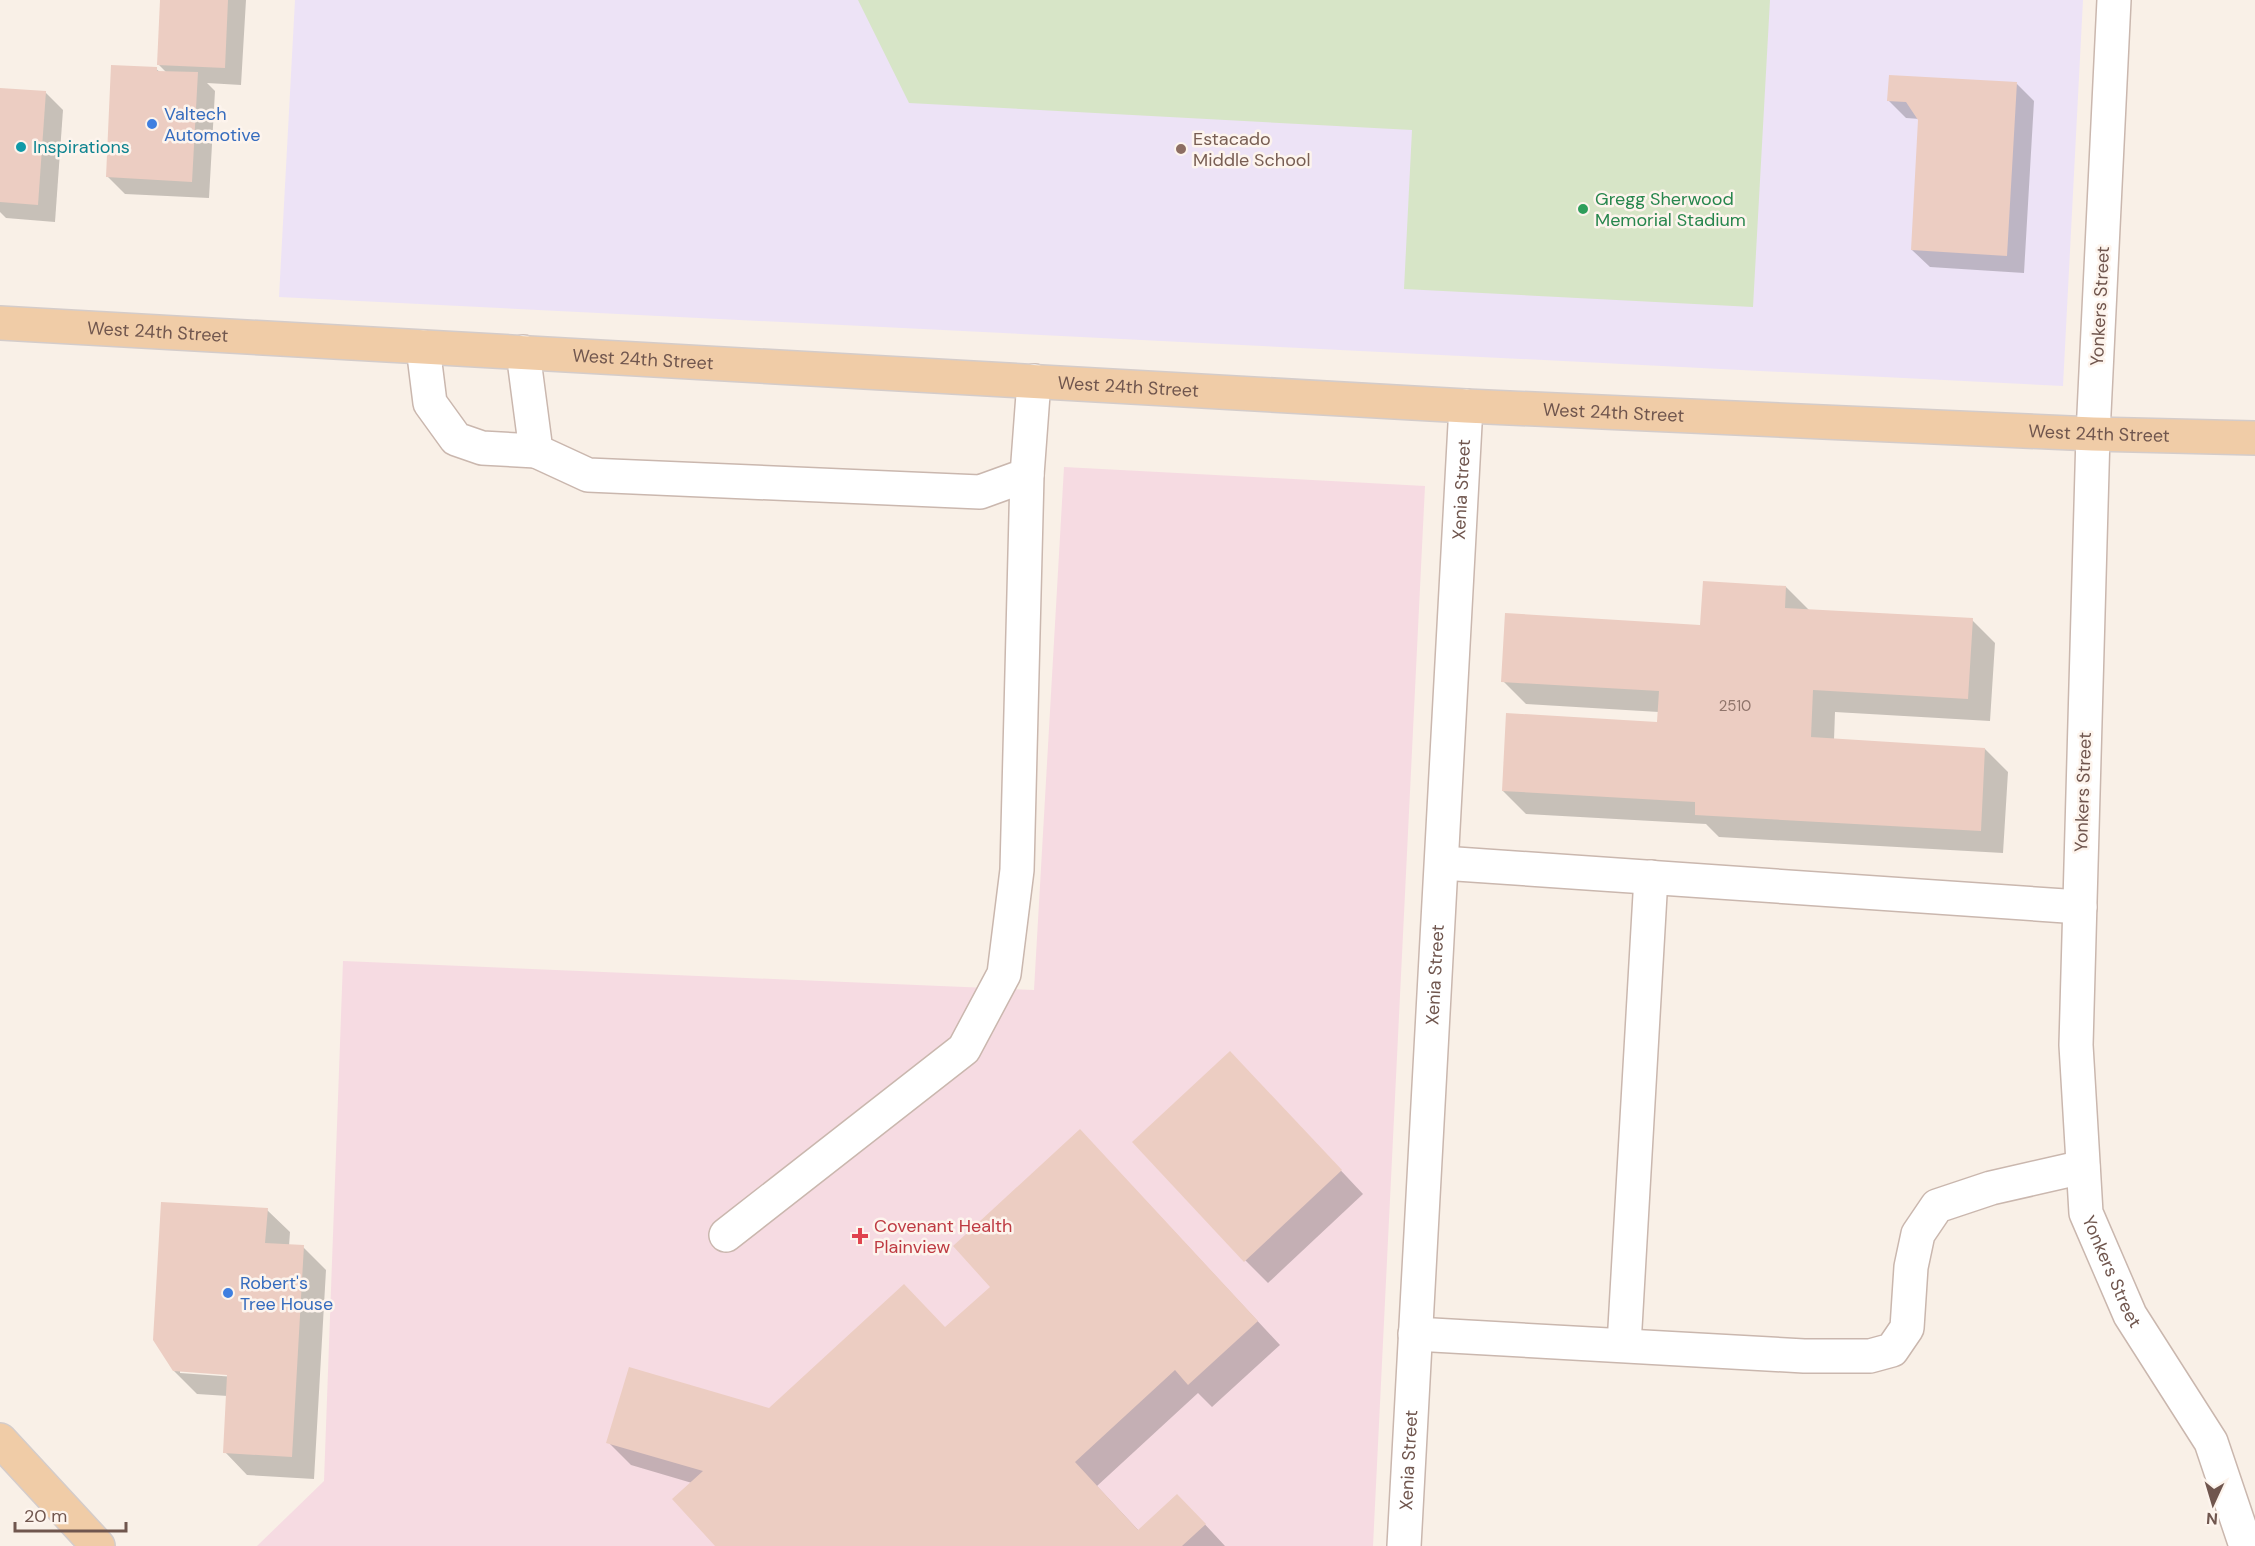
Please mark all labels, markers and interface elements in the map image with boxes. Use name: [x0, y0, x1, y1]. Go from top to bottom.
place label: Valtech Automotive: [164, 102, 261, 147]
marker: Valtech Automotive: [145, 117, 159, 131]
place label: Estacado Middle School: [1193, 127, 1311, 172]
place label: Inspirations: [33, 135, 130, 159]
marker: Inspirations: [14, 140, 28, 154]
marker: Estacado Middle School: [1174, 142, 1188, 156]
place label: Gregg Sherwood Memorial Stadium: [1595, 187, 1746, 232]
marker: Gregg Sherwood Memorial Stadium: [1576, 202, 1590, 216]
street label: Yonkers Street: [2085, 245, 2115, 367]
street label: West 24th Street: [86, 316, 229, 348]
street label: West 24th Street: [572, 343, 714, 375]
street label: West 24th Street: [1057, 371, 1200, 403]
street label: West 24th Street: [1542, 397, 1685, 428]
street label: West 24th Street: [2028, 419, 2170, 448]
street label: Xenia Street: [1447, 439, 1476, 541]
house number: 2510: [1719, 696, 1751, 716]
street label: Yonkers Street: [2069, 732, 2097, 852]
street label: Xenia Street: [1420, 924, 1450, 1026]
street label: Yonkers Street: [2077, 1212, 2147, 1332]
place label: Covenant Health Plainview: [874, 1214, 1012, 1259]
marker: Covenant Health Plainview: [851, 1227, 869, 1245]
place label: Robert's Tree House: [240, 1271, 333, 1316]
marker: Robert's Tree House: [221, 1286, 235, 1300]
street label: Xenia Street: [1394, 1409, 1423, 1511]
north arrow: [2183, 1474, 2243, 1534]
scale bar: [15, 1495, 126, 1533]
text: 20 m: [24, 1504, 67, 1528]
text: N: [2205, 1508, 2219, 1529]

